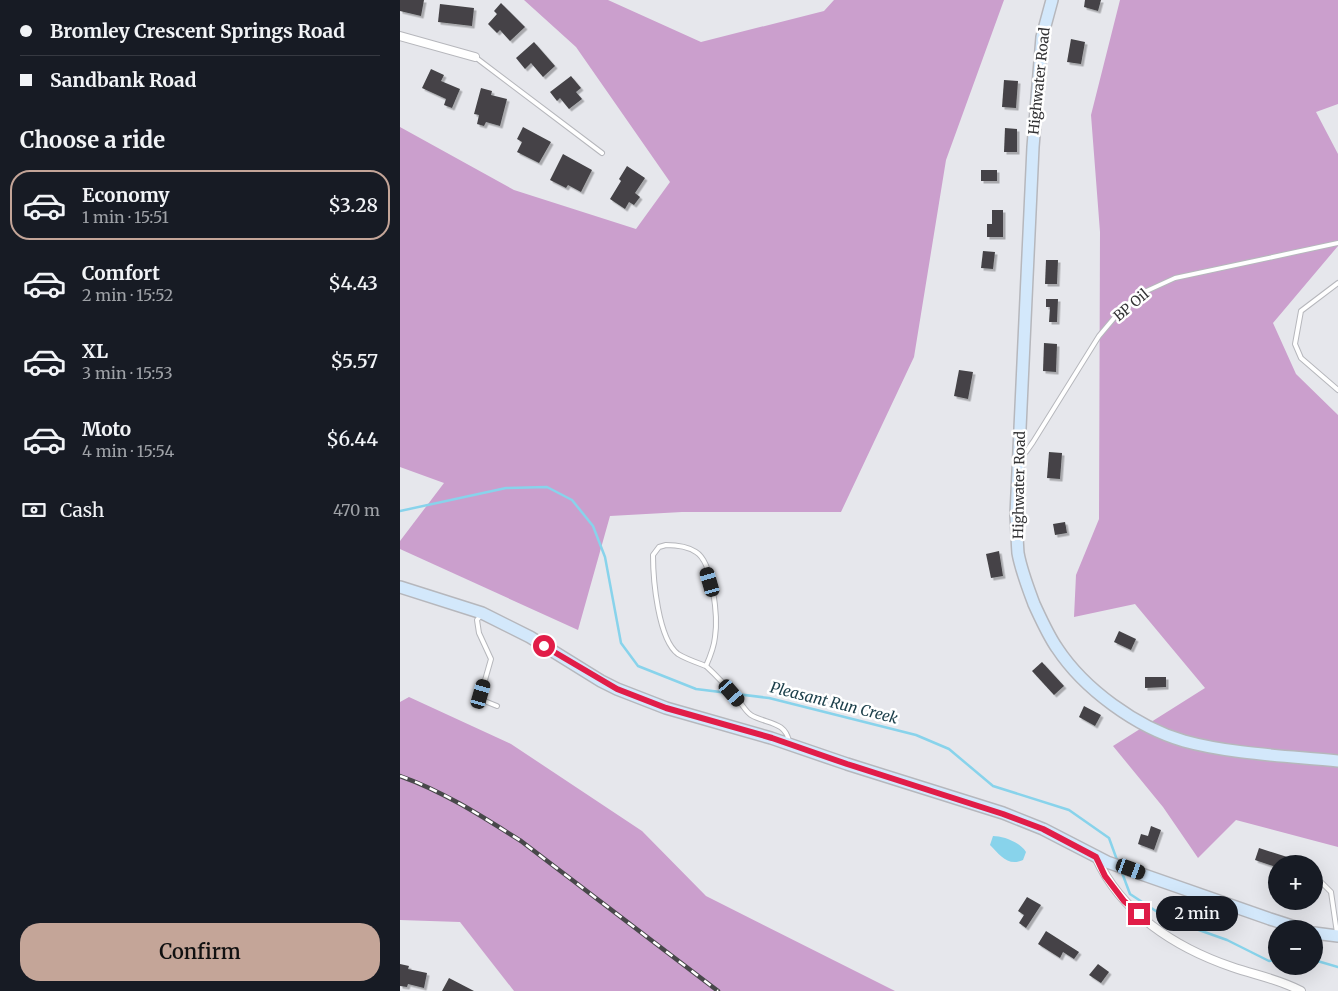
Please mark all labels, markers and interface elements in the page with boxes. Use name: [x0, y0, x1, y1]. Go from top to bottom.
text: Bromley Crescent Springs Road: [50, 19, 345, 43]
street label: Highwater Road: [1024, 26, 1054, 136]
text: Sandbank Road: [50, 68, 197, 92]
text: Choose a ride: [20, 126, 165, 154]
icon: car: [22, 183, 67, 228]
text: Economy: [82, 183, 170, 207]
text: $3.28: [328, 193, 378, 217]
text: 1 min · 15:51: [82, 207, 169, 227]
icon: car: [22, 261, 67, 306]
text: Comfort: [82, 261, 160, 285]
text: $4.43: [328, 271, 378, 295]
text: 2 min · 15:52: [82, 285, 173, 305]
street label: BP Oil: [1110, 285, 1153, 325]
icon: car: [22, 339, 67, 384]
text: XL: [82, 339, 108, 363]
text: $5.57: [331, 349, 378, 373]
text: 3 min · 15:53: [82, 363, 173, 383]
icon: car: [22, 417, 67, 462]
text: Moto: [82, 417, 131, 441]
text: $6.44: [326, 427, 378, 451]
street label: Highwater Road: [1009, 430, 1029, 539]
text: 4 min · 15:54: [82, 441, 174, 461]
icon: cash: [20, 496, 48, 524]
text: Cash: [60, 498, 104, 522]
text: 470 m: [333, 500, 380, 520]
car: [698, 566, 721, 598]
route start: [533, 635, 555, 657]
car: [716, 677, 747, 709]
water label: Pleasant Run Creek: [768, 677, 901, 728]
car: [469, 678, 492, 710]
map controls: [1268, 855, 1323, 975]
button: +: [1268, 855, 1323, 910]
car: [1114, 857, 1147, 881]
callout: 2 min: [1156, 896, 1239, 932]
route end: [1128, 903, 1150, 925]
text: 2 min: [1174, 903, 1220, 923]
button: −: [1268, 920, 1323, 975]
button: Confirm: [20, 923, 380, 981]

